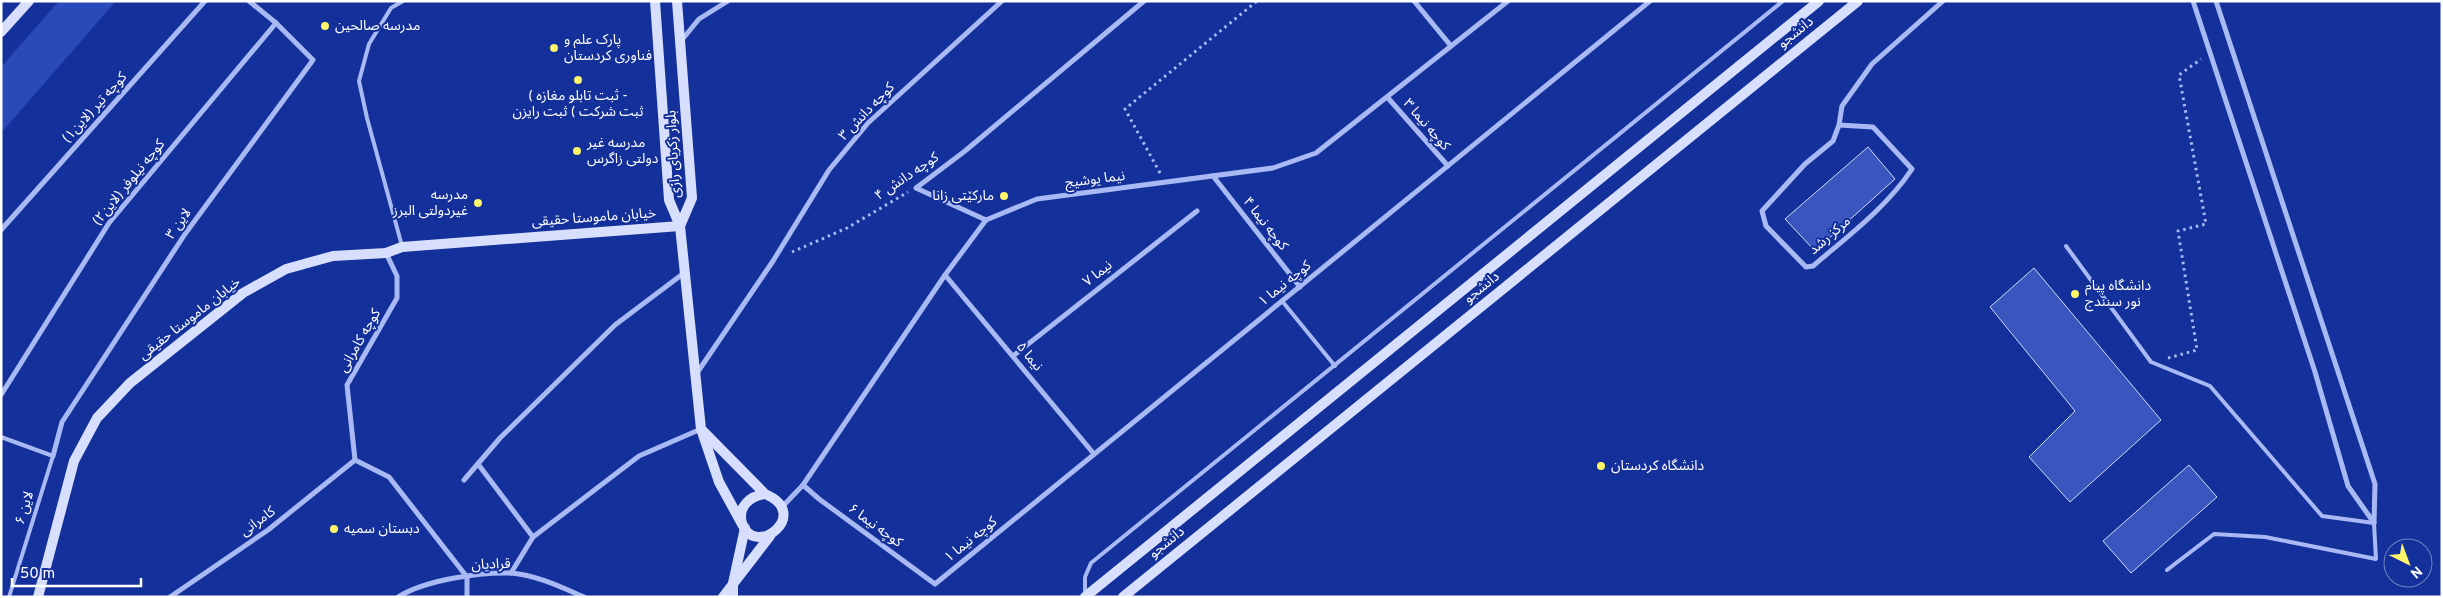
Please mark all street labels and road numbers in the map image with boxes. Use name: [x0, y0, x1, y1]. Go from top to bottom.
street label: دانشجو: [1775, 13, 1818, 53]
street label: کوچه تیر (لاین۱): [59, 69, 131, 147]
street label: کوچه دانش ۳: [835, 79, 899, 144]
street label: کوچه نیما ۳: [1399, 96, 1453, 155]
street label: بلوار زکریای رازی: [663, 109, 685, 198]
street label: کوچه نیلوفر (لاین۲): [89, 136, 169, 229]
street label: کوچه دانش ۴: [872, 149, 942, 205]
street label: نیما یوشیج: [1064, 168, 1126, 193]
street label: کوچه نیما ۴: [1239, 194, 1291, 254]
street label: لاین ۳: [162, 205, 196, 243]
street label: خیابان ماموستا حقیقی: [531, 205, 657, 231]
street label: مرکز رشد: [1806, 213, 1854, 259]
street label: نیما ۷: [1080, 257, 1116, 291]
street label: کوچه نیما ۱: [1255, 257, 1315, 311]
street label: دانشجو: [1461, 268, 1504, 308]
street label: خیابان ماموستا حقیقی: [136, 274, 244, 364]
street label: کوچه کامرانی: [335, 306, 385, 376]
street label: نیما ۵: [1012, 339, 1046, 375]
street label: لاین ۶: [12, 489, 38, 527]
street label: کوچه نیما ۶: [844, 501, 906, 552]
street label: کامرانی: [237, 503, 279, 541]
street label: کوچه نیما ۱: [941, 513, 1001, 567]
street label: دانشجو: [1146, 523, 1189, 563]
street label: قرادیان: [471, 556, 511, 574]

